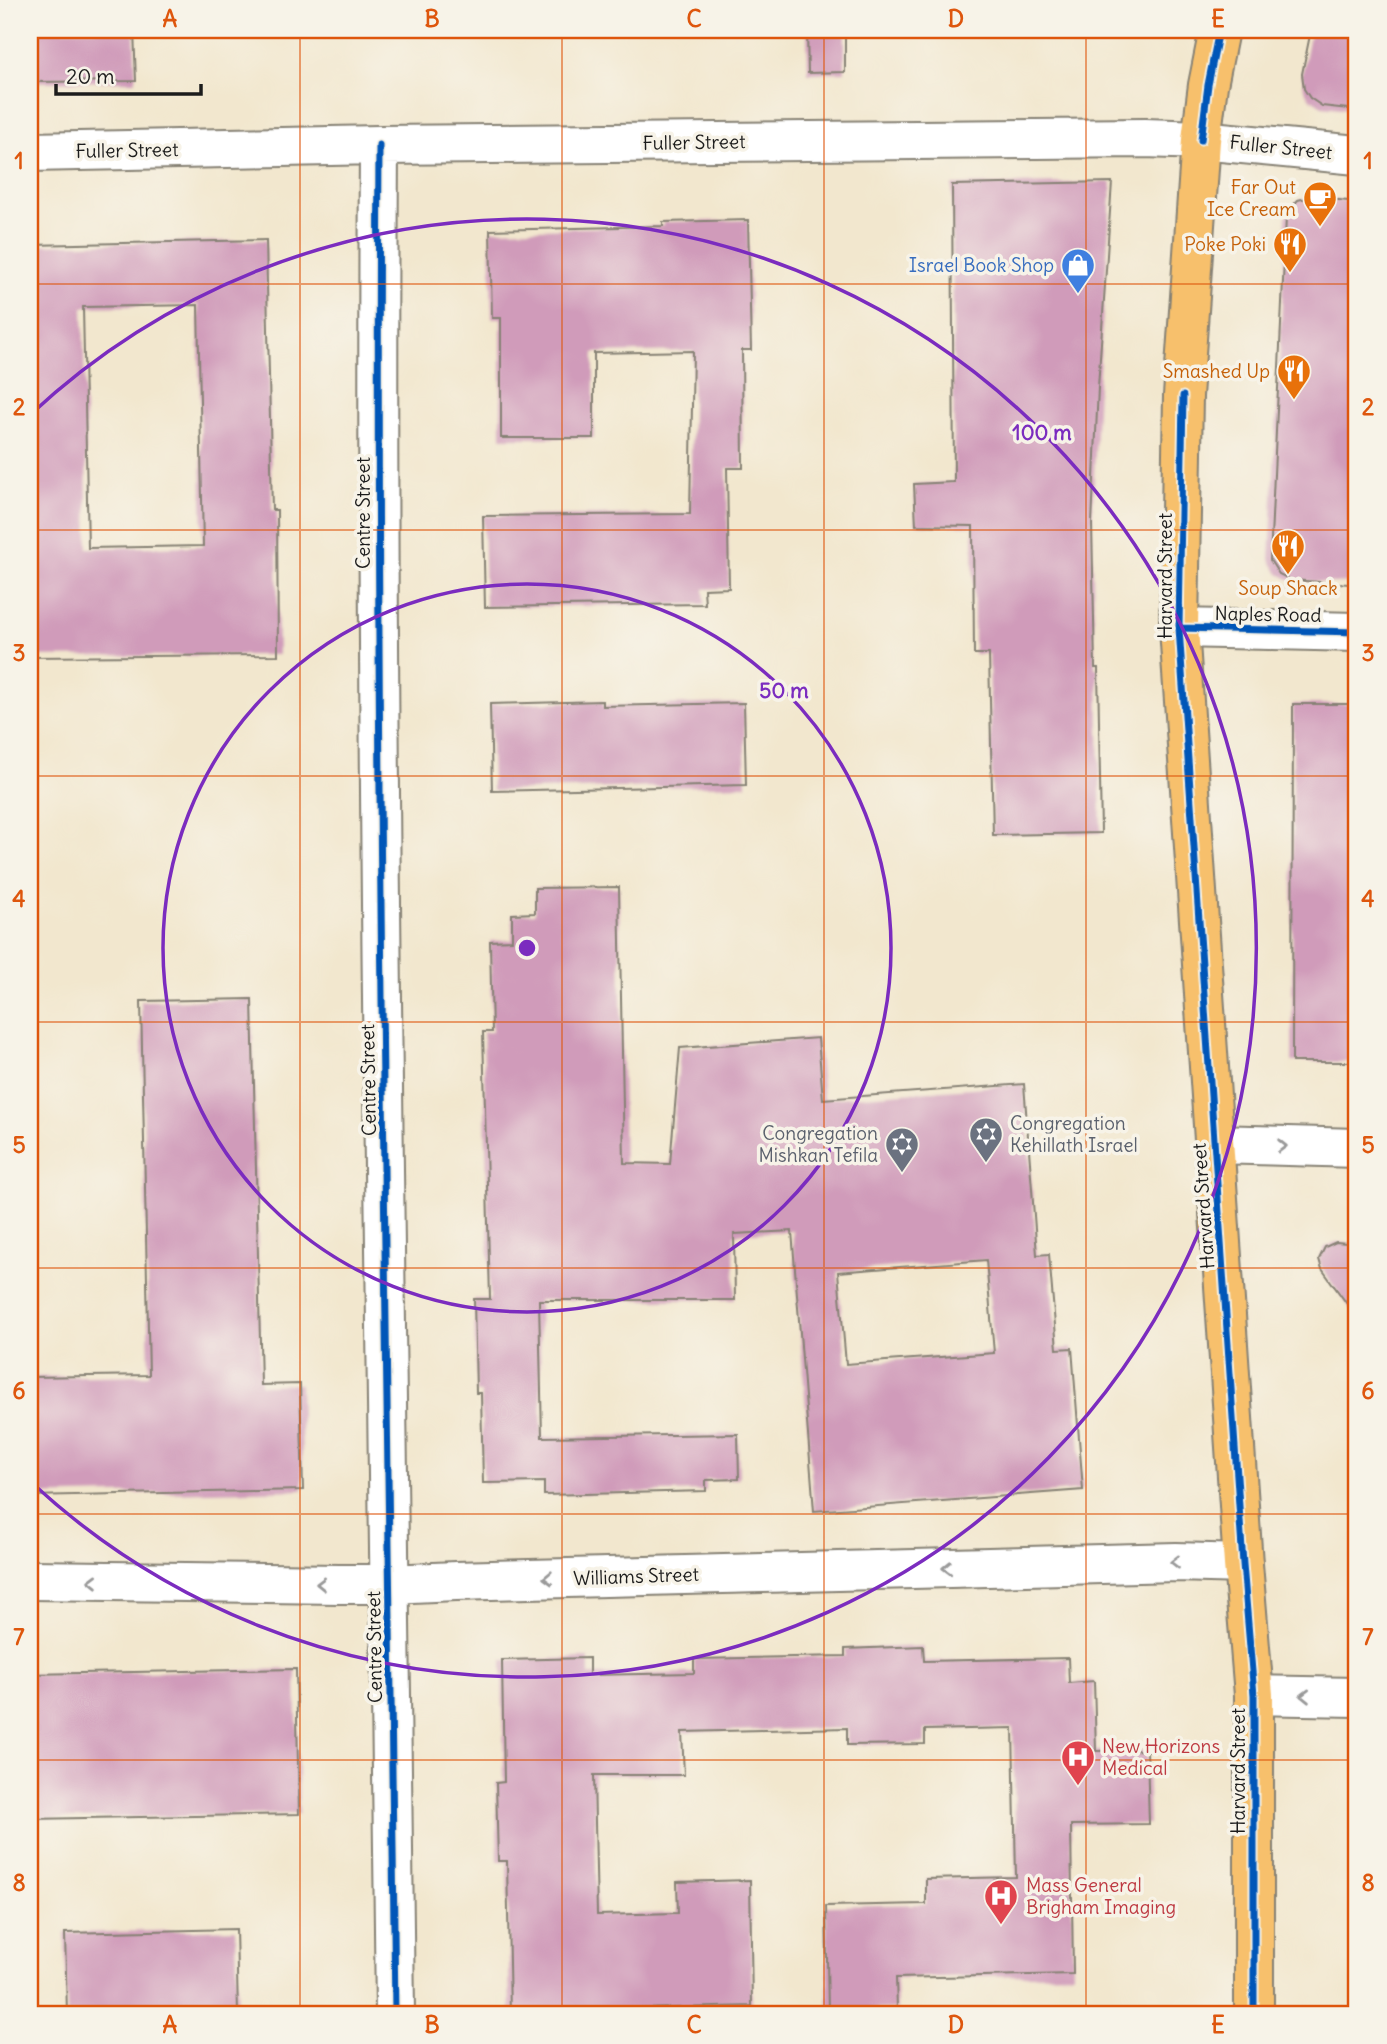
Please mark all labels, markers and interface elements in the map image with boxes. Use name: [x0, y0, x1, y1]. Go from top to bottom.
text: A: [163, 4, 178, 33]
text: B: [424, 4, 440, 33]
text: C: [686, 4, 702, 33]
text: D: [948, 4, 964, 33]
text: E: [1211, 4, 1225, 33]
scale bar: [56, 52, 201, 96]
text: 20 m: [66, 63, 115, 90]
street label: Fuller Street: [642, 129, 746, 155]
street label: Fuller Street: [1229, 130, 1333, 164]
street label: Fuller Street: [75, 137, 179, 163]
text: 1: [14, 146, 24, 175]
text: 1: [1363, 146, 1373, 175]
place label: Far Out Ice Cream: [1207, 175, 1296, 221]
cafe icon: Far Out Ice Cream: [1301, 179, 1339, 228]
restaurant icon: Poke Poki: [1271, 225, 1309, 274]
place label: Poke Poki: [1184, 232, 1266, 256]
shop icon: Israel Book Shop: [1059, 246, 1097, 295]
place label: Israel Book Shop: [909, 253, 1054, 277]
restaurant icon: Smashed Up: [1275, 352, 1313, 401]
place label: Smashed Up: [1163, 359, 1270, 383]
text: 2: [13, 392, 26, 421]
text: 2: [1362, 392, 1375, 421]
text: 100 m: [1012, 419, 1072, 446]
street label: Centre Street: [351, 457, 375, 569]
street label: Harvard Street: [1153, 513, 1177, 639]
restaurant icon: Soup Shack: [1269, 527, 1307, 576]
place label: Soup Shack: [1238, 576, 1338, 600]
street label: Naples Road: [1214, 601, 1322, 627]
text: 3: [12, 638, 26, 667]
text: 3: [1361, 638, 1375, 667]
text: 50 m: [759, 677, 809, 704]
text: 4: [12, 884, 26, 913]
text: 4: [1361, 884, 1375, 913]
centre of rings: [515, 936, 539, 960]
street label: Centre Street: [355, 1024, 381, 1136]
place label: Congregation Kehillath Israel: [1010, 1111, 1138, 1157]
synagogue icon: Congregation Kehillath Israel: [967, 1115, 1005, 1164]
place label: Congregation Mishkan Tefila: [758, 1121, 878, 1167]
synagogue icon: Congregation Mishkan Tefila: [883, 1125, 921, 1174]
text: 5: [12, 1130, 26, 1159]
text: 5: [1361, 1130, 1375, 1159]
one-way arrow: [1277, 1138, 1288, 1153]
street label: Harvard Street: [1187, 1142, 1219, 1270]
text: 6: [12, 1376, 26, 1405]
text: 6: [1361, 1376, 1375, 1405]
one-way arrow: [1169, 1554, 1179, 1570]
one-way arrow: [942, 1560, 953, 1575]
street label: Williams Street: [573, 1562, 699, 1590]
one-way arrow: [543, 1570, 553, 1586]
one-way arrow: [88, 1573, 99, 1588]
one-way arrow: [315, 1576, 326, 1592]
street label: Centre Street: [361, 1591, 387, 1703]
text: 7: [13, 1622, 25, 1651]
text: 7: [1362, 1622, 1374, 1651]
one-way arrow: [1300, 1688, 1310, 1704]
street label: Harvard Street: [1226, 1708, 1250, 1834]
place label: New Horizons Medical: [1102, 1734, 1220, 1780]
hospital icon: New Horizons Medical: [1059, 1738, 1097, 1787]
text: 8: [12, 1868, 26, 1897]
text: 8: [1361, 1868, 1375, 1897]
place label: Mass General Brigham Imaging: [1026, 1873, 1176, 1919]
hospital icon: Mass General Brigham Imaging: [982, 1877, 1020, 1926]
text: A: [163, 2010, 178, 2039]
text: B: [424, 2010, 440, 2039]
text: C: [686, 2010, 702, 2039]
text: D: [948, 2010, 964, 2039]
text: E: [1211, 2010, 1225, 2039]

